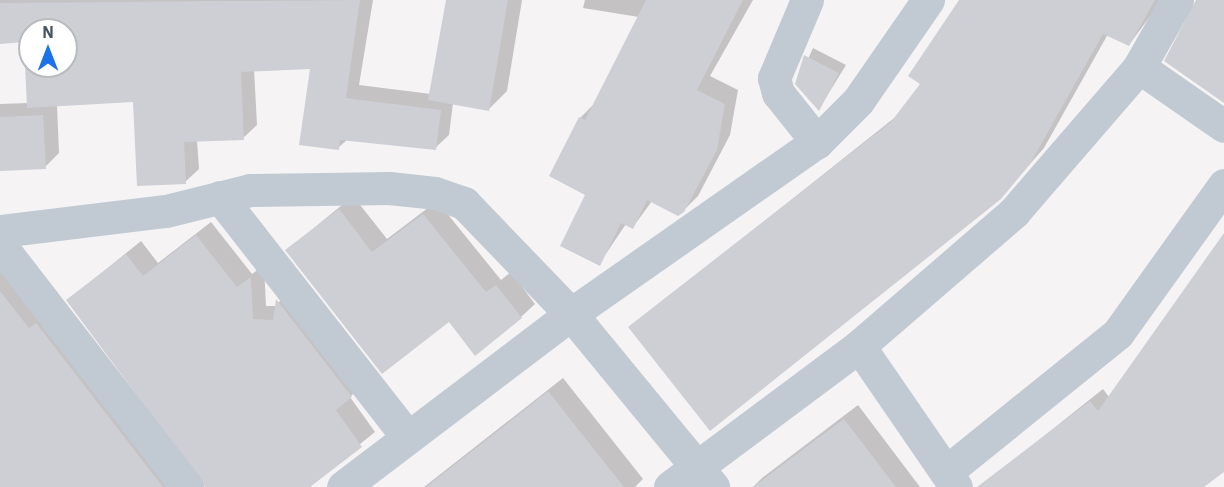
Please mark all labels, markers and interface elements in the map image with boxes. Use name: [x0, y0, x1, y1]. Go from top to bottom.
north arrow: [18, 18, 78, 78]
text: N: [42, 22, 54, 42]

